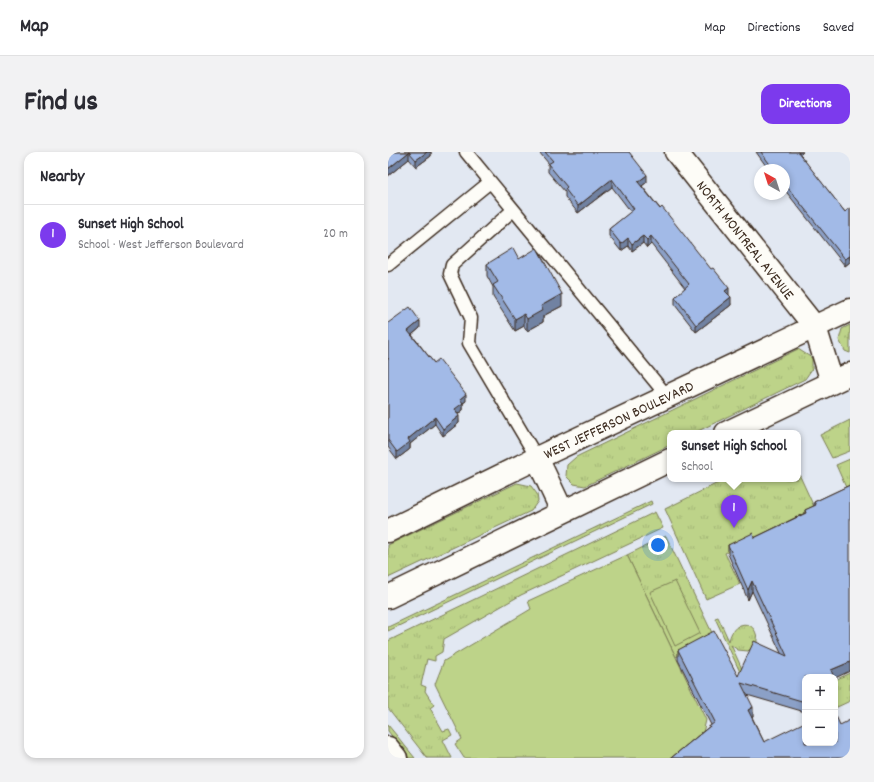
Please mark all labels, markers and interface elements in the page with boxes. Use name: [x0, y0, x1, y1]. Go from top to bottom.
text: Map: [20, 14, 49, 41]
text: Map: [704, 18, 726, 38]
text: Directions: [748, 18, 801, 38]
text: Saved: [823, 18, 854, 38]
text: Find us: [24, 84, 98, 124]
button: Directions: [761, 84, 850, 124]
north arrow: [754, 164, 790, 200]
text: Nearby: [40, 166, 84, 190]
street label: NORTH MONTREAL AVENUE: [690, 177, 799, 305]
text: Sunset High School: [78, 214, 184, 236]
text: 1: [52, 225, 54, 244]
text: 20 m: [323, 225, 348, 244]
text: School · West Jefferson Boulevard: [78, 236, 244, 255]
street label: WEST JEFFERSON BOULEVARD: [541, 376, 698, 466]
popup: [667, 430, 801, 482]
text: Sunset High School: [681, 436, 787, 458]
text: School: [681, 458, 713, 477]
pin: 1: [721, 495, 747, 528]
your location: [648, 535, 668, 555]
map controls: [802, 674, 838, 746]
button: +: [802, 674, 838, 710]
button: −: [802, 710, 838, 746]

